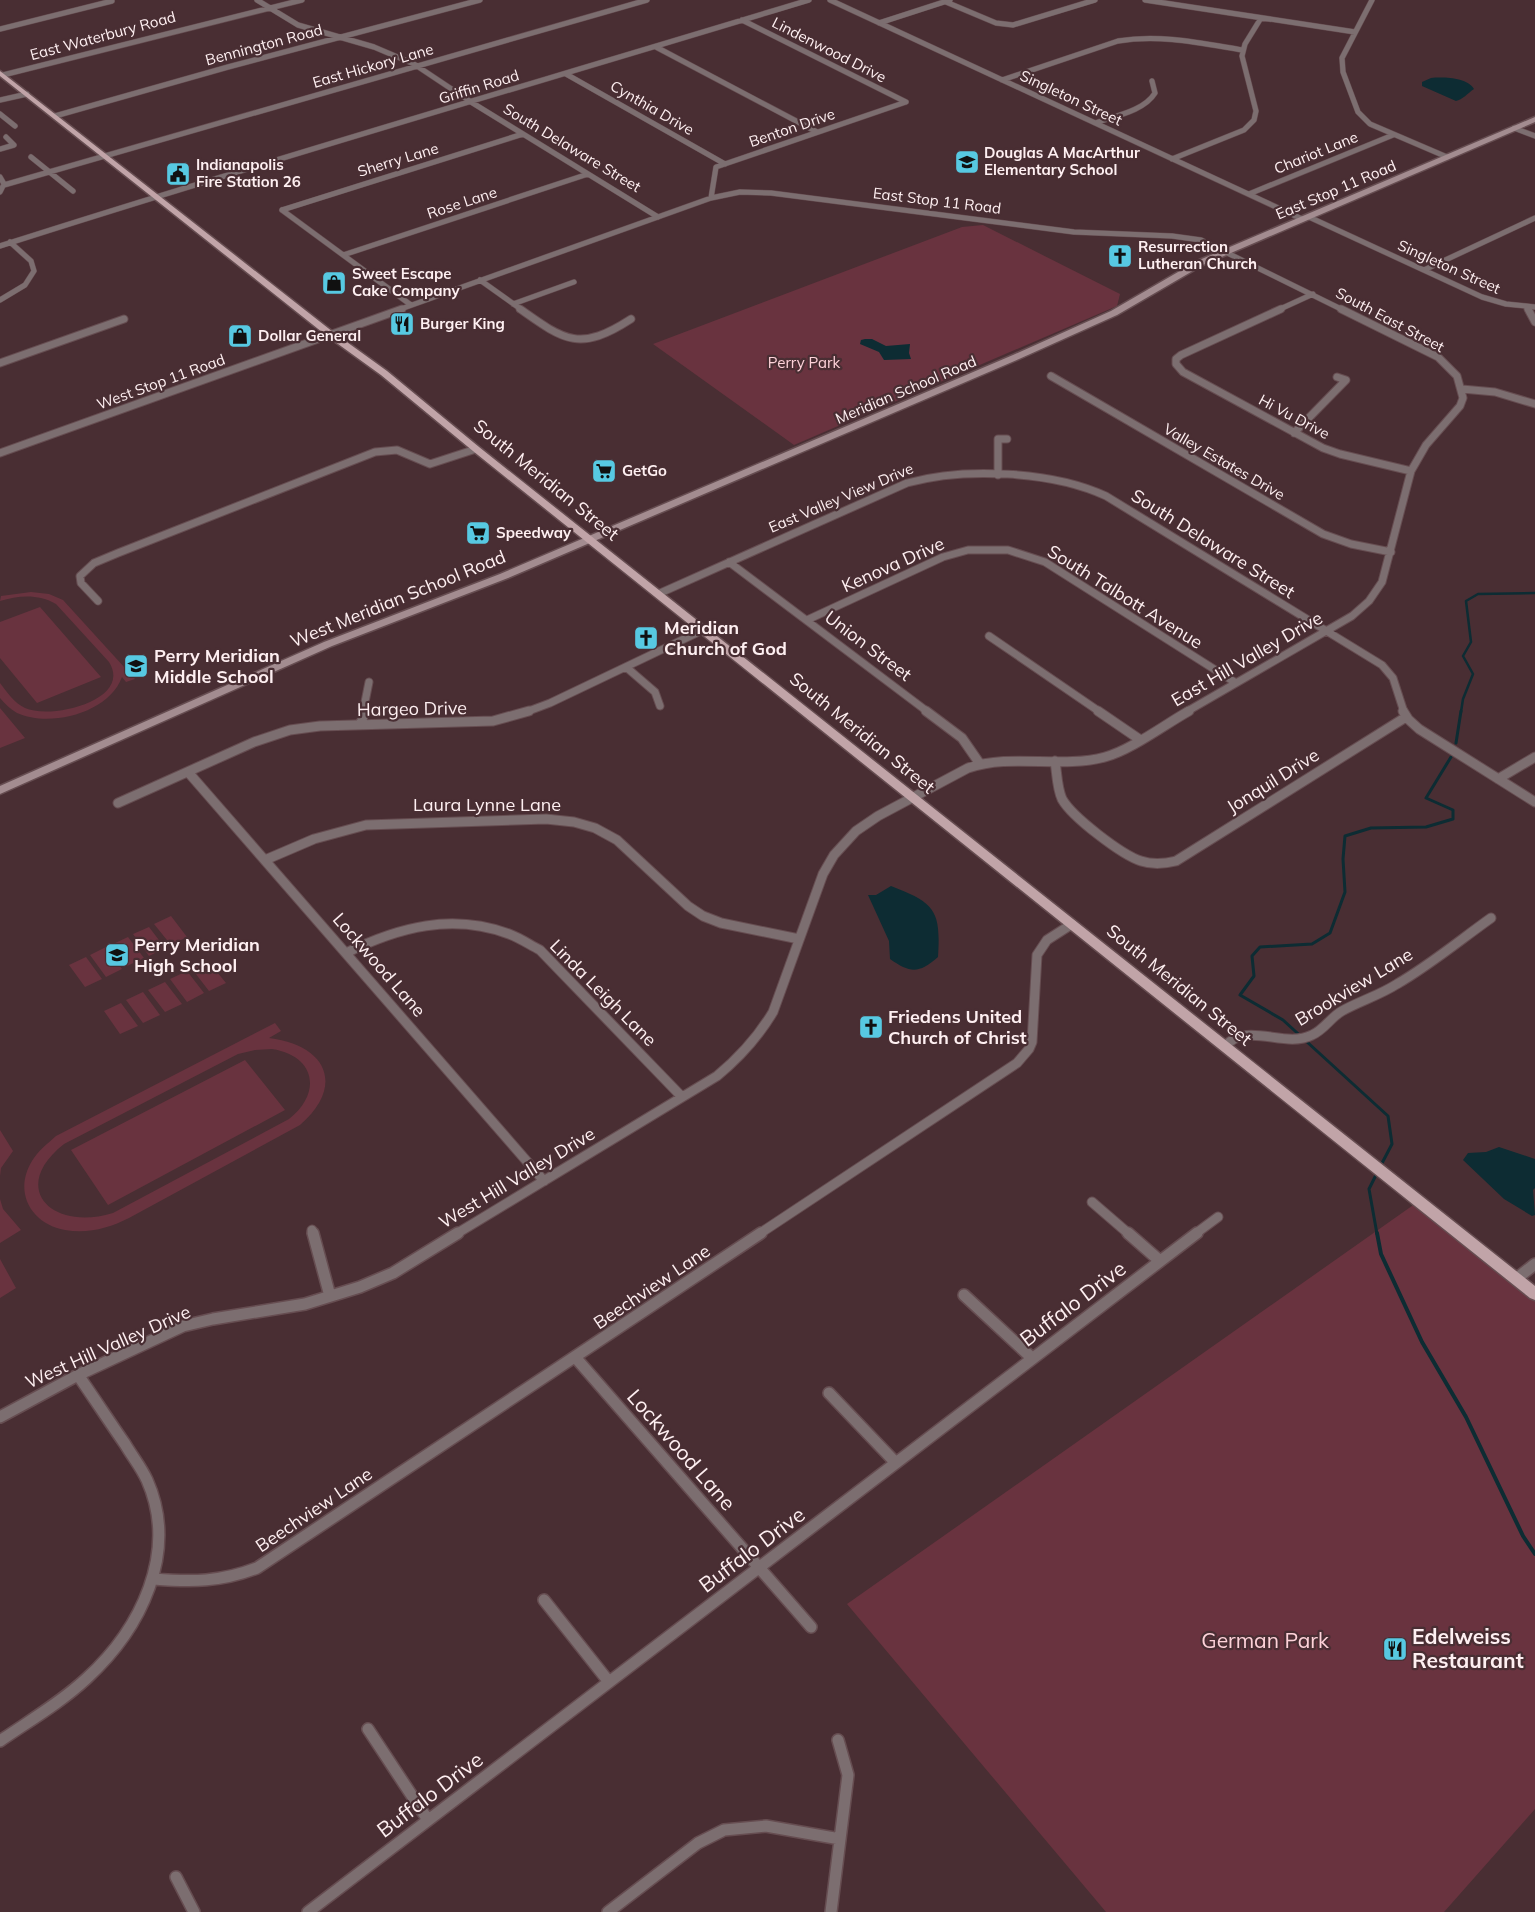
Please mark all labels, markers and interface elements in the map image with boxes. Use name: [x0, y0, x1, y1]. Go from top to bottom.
street label: East Waterbury Road: [28, 7, 178, 64]
street label: Lindenwood Drive: [769, 13, 890, 87]
street label: Bennington Road: [203, 20, 325, 69]
street label: East Hickory Lane: [310, 39, 435, 92]
street label: Griffin Road: [436, 65, 521, 108]
street label: Singleton Street: [1017, 66, 1125, 129]
street label: Cynthia Drive: [607, 76, 697, 139]
street label: South Delaware Street: [500, 99, 645, 196]
street label: Benton Drive: [746, 104, 837, 151]
street label: Chariot Lane: [1271, 127, 1361, 178]
street label: Sherry Lane: [355, 138, 441, 181]
place label: Douglas A MacArthur Elementary School: [984, 143, 1140, 179]
school or university icon: Douglas A MacArthur Elementary School: [954, 149, 980, 175]
place label: Indianapolis Fire Station 26: [196, 155, 301, 191]
street label: East Stop 11 Road: [1273, 156, 1399, 223]
public building icon: Indianapolis Fire Station 26: [165, 161, 191, 187]
street label: Rose Lane: [424, 182, 499, 223]
street label: East Stop 11 Road: [872, 183, 1002, 218]
street label: Singleton Street: [1395, 235, 1503, 298]
place label: Resurrection Lutheran Church: [1138, 237, 1257, 273]
church icon: Resurrection Lutheran Church: [1107, 243, 1133, 269]
place label: Sweet Escape Cake Company: [352, 264, 460, 300]
shop icon: Sweet Escape Cake Company: [321, 270, 347, 296]
street label: South East Street: [1333, 283, 1448, 356]
restaurant icon: Burger King: [389, 311, 415, 337]
place label: Burger King: [420, 314, 505, 333]
shop icon: Dollar General: [227, 323, 253, 349]
place label: Dollar General: [258, 326, 361, 345]
street label: West Stop 11 Road: [94, 349, 228, 414]
street label: Meridian School Road: [832, 351, 979, 428]
park label: Perry Park: [768, 353, 840, 372]
street label: Hi Vu Drive: [1256, 390, 1333, 443]
street label: South Meridian Street: [469, 414, 624, 545]
street label: Valley Estates Drive: [1160, 419, 1288, 504]
supermarket icon: GetGo: [591, 458, 617, 484]
street label: East Valley View Drive: [766, 458, 916, 537]
place label: GetGo: [622, 461, 667, 480]
street label: South Delaware Street: [1127, 484, 1299, 603]
supermarket icon: Speedway: [465, 520, 491, 546]
place label: Speedway: [496, 523, 572, 542]
street label: Kenova Drive: [838, 532, 948, 597]
street label: South Talbott Avenue: [1043, 539, 1207, 654]
street label: West Meridian School Road: [287, 545, 509, 652]
street label: Union Street: [820, 605, 916, 686]
street label: East Hill Valley Drive: [1167, 606, 1326, 711]
place label: Meridian Church of God: [664, 616, 787, 660]
church icon: Meridian Church of God: [633, 625, 659, 651]
place label: Perry Meridian Middle School: [154, 644, 280, 688]
school or university icon: Perry Meridian Middle School: [123, 653, 149, 679]
street label: South Meridian Street: [785, 667, 940, 798]
street label: Hargeo Drive: [357, 696, 467, 721]
street label: Jonquil Drive: [1222, 743, 1323, 818]
street label: Laura Lynne Lane: [413, 793, 561, 816]
street label: Lockwood Lane: [328, 908, 431, 1021]
street label: South Meridian Street: [1102, 919, 1257, 1050]
place label: Perry Meridian High School: [134, 933, 260, 977]
street label: Linda Leigh Lane: [545, 934, 662, 1051]
school or university icon: Perry Meridian High School: [104, 942, 130, 968]
street label: Brookview Lane: [1291, 942, 1417, 1031]
place label: Friedens United Church of Christ: [888, 1005, 1027, 1049]
church icon: Friedens United Church of Christ: [858, 1014, 884, 1040]
street label: West Hill Valley Drive: [434, 1122, 599, 1233]
street label: Beechview Lane: [589, 1239, 715, 1334]
street label: Buffalo Drive: [1014, 1255, 1131, 1351]
street label: West Hill Valley Drive: [22, 1300, 194, 1393]
street label: Lockwood Lane: [622, 1383, 741, 1515]
street label: Beechview Lane: [251, 1462, 377, 1557]
street label: Buffalo Drive: [693, 1501, 810, 1597]
place label: Edelweiss Restaurant: [1412, 1623, 1524, 1673]
park label: German Park: [1201, 1627, 1329, 1653]
restaurant icon: Edelweiss Restaurant: [1382, 1636, 1408, 1662]
street label: Buffalo Drive: [371, 1746, 488, 1842]

